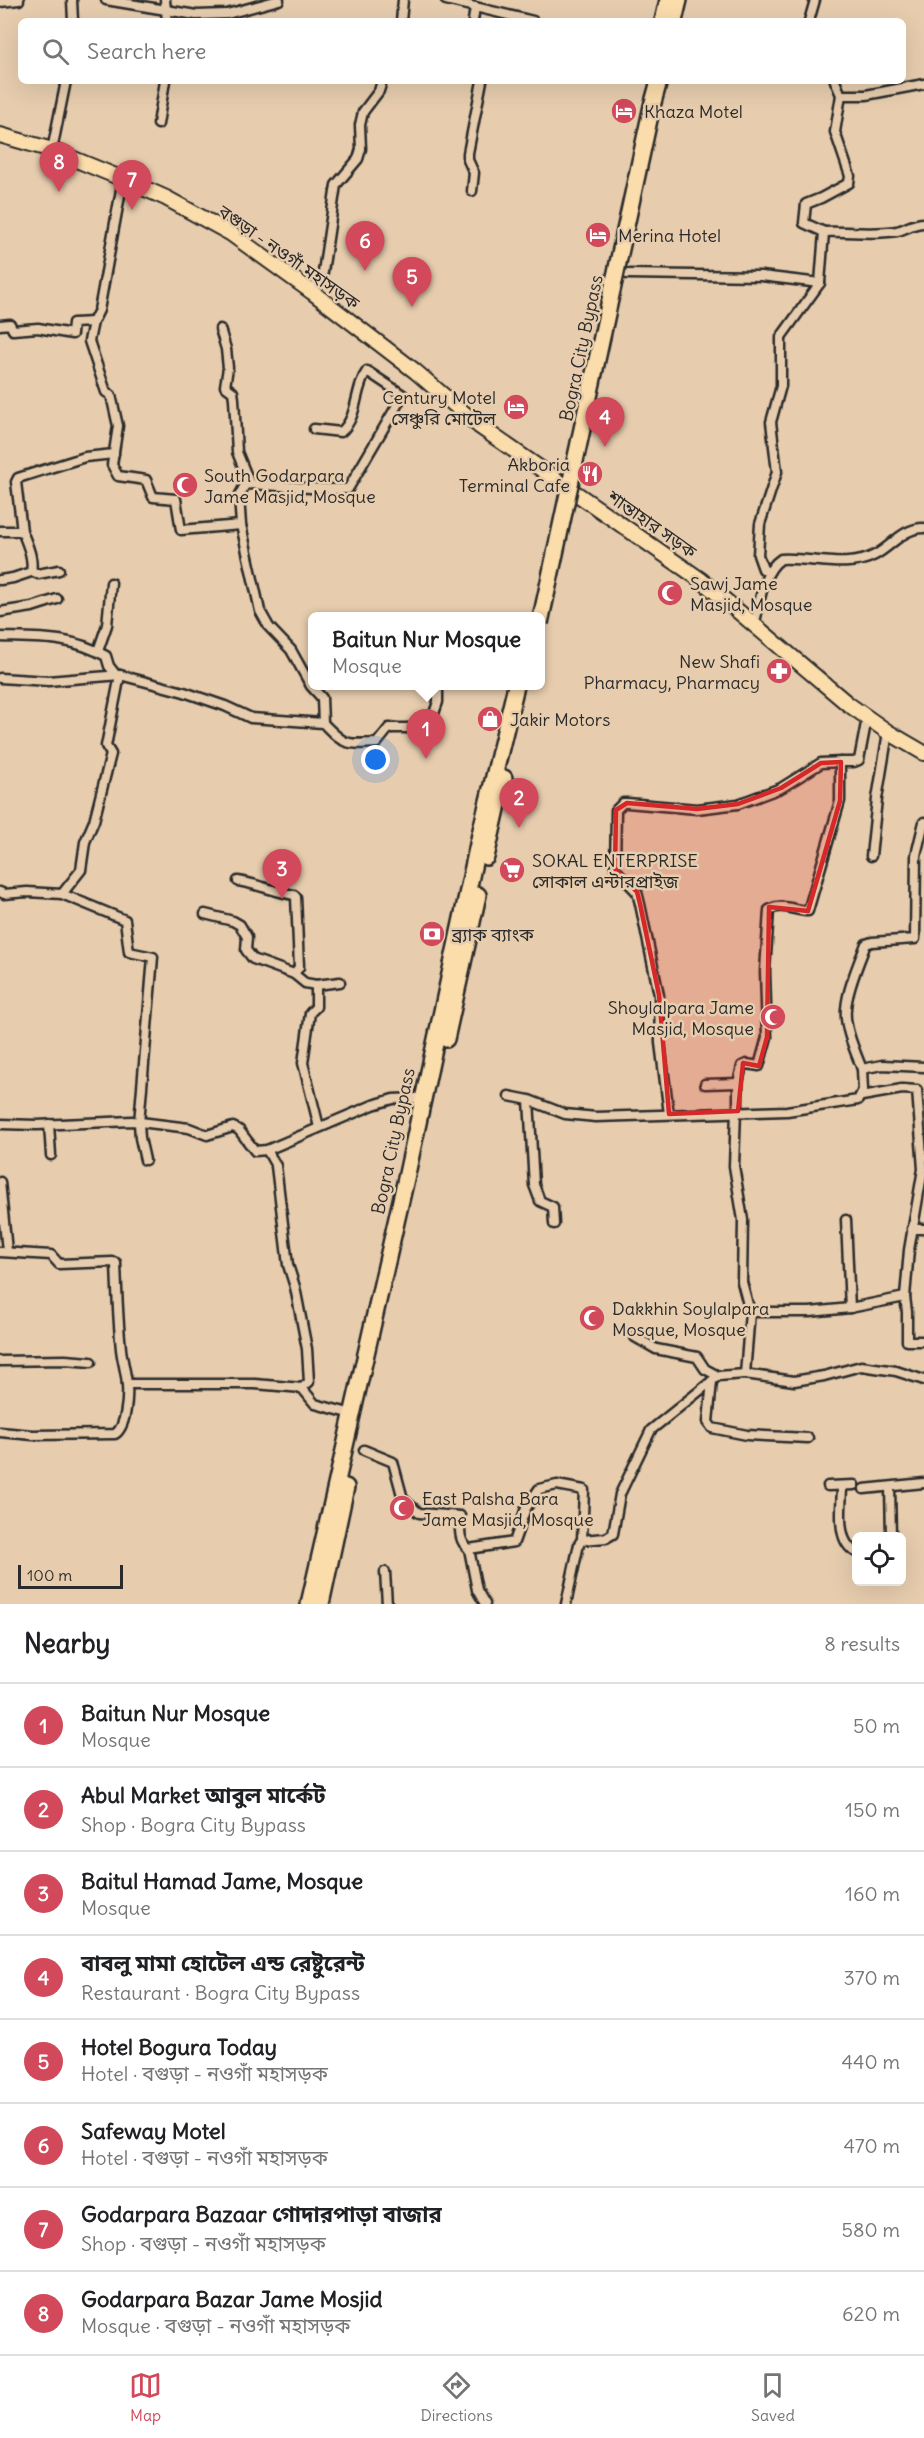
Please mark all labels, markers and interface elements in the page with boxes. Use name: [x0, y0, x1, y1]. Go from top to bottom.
search box: [18, 18, 906, 84]
icon: search: [39, 35, 72, 68]
text: Search here: [87, 37, 206, 65]
hotel icon: Khaza Motel: [609, 96, 639, 126]
place label: Khaza Motel: [644, 100, 743, 123]
pin: 8: [40, 142, 78, 192]
pin: 7: [112, 160, 152, 210]
street label: বগুড়া - নওগাঁ মহাসড়ক: [213, 199, 364, 315]
hotel icon: Merina Hotel: [583, 220, 613, 250]
pin: 6: [346, 222, 385, 271]
place label: Merina Hotel: [618, 224, 721, 247]
pin: 5: [392, 258, 432, 307]
street label: Bogra City Bypass: [554, 273, 608, 423]
place label: Century Motel সেঞ্চুরি মোটেল: [382, 386, 497, 430]
hotel icon: Century Motel সেঞ্চুরি মোটেল: [501, 392, 531, 422]
pin: 4: [586, 398, 624, 447]
place label: Akboria Terminal Cafe: [459, 453, 570, 497]
restaurant icon: Akboria Terminal Cafe: [575, 459, 605, 489]
place label: South Godarpara Jame Masjid, Mosque: [204, 464, 376, 508]
mosque icon: South Godarpara Jame Masjid, Mosque: [170, 470, 200, 500]
street label: শান্তাহার সড়ক: [602, 484, 701, 563]
place label: Sawj Jame Masjid, Mosque: [690, 572, 812, 616]
mosque icon: Sawj Jame Masjid, Mosque: [655, 578, 685, 608]
popup: [308, 612, 545, 690]
text: Baitun Nur Mosque: [332, 625, 521, 653]
place label: New Shafi Pharmacy, Pharmacy: [584, 650, 760, 694]
text: Mosque: [332, 653, 402, 678]
pharmacy icon: New Shafi Pharmacy, Pharmacy: [764, 656, 794, 686]
shop icon: Jakir Motors: [475, 704, 505, 734]
place label: Jakir Motors: [510, 708, 610, 731]
pin: 1: [406, 710, 446, 759]
your location: [361, 745, 390, 774]
pin: 2: [500, 778, 538, 828]
place label: SOKAL ENTERPRISE সোকাল এন্টারপ্রাইজ: [532, 849, 698, 893]
pin: 3: [262, 850, 302, 899]
supermarket icon: SOKAL ENTERPRISE সোকাল এন্টারপ্রাইজ: [497, 855, 527, 885]
bank icon: ব্র্যাক ব্যাংক: [417, 919, 447, 949]
place label: ব্র্যাক ব্যাংক: [451, 923, 534, 946]
place label: Shoylalpara Jame Masjid, Mosque: [608, 996, 754, 1040]
mosque icon: Shoylalpara Jame Masjid, Mosque: [758, 1002, 788, 1032]
street label: Bogra City Bypass: [366, 1066, 420, 1216]
place label: Dakkhin Soylalpara Mosque, Mosque: [612, 1297, 769, 1341]
mosque icon: Dakkhin Soylalpara Mosque, Mosque: [577, 1303, 607, 1333]
place label: East Palsha Bara Jame Masjid, Mosque: [422, 1487, 594, 1531]
mosque icon: East Palsha Bara Jame Masjid, Mosque: [387, 1493, 417, 1523]
map controls: [852, 1532, 906, 1586]
button: locate: [852, 1532, 906, 1586]
scale bar: [18, 1562, 123, 1590]
text: 100 m: [27, 1565, 72, 1585]
text: Nearby: [24, 1627, 110, 1660]
text: 8 results: [824, 1631, 900, 1656]
text: Baitun Nur Mosque: [81, 1699, 270, 1727]
text: 1: [40, 1713, 47, 1738]
text: 50 m: [853, 1713, 900, 1738]
text: Mosque: [81, 1727, 151, 1752]
text: Abul Market আবুল মার্কেট: [81, 1781, 326, 1809]
text: 2: [38, 1797, 49, 1822]
text: 150 m: [845, 1797, 900, 1822]
text: Shop · Bogra City Bypass: [81, 1812, 306, 1837]
text: Baitul Hamad Jame, Mosque: [81, 1867, 363, 1895]
text: 3: [38, 1881, 49, 1906]
text: 160 m: [845, 1881, 900, 1906]
text: Mosque: [81, 1895, 151, 1920]
text: বাবলু মামা হোটেল এন্ড রেষ্টুরেন্ট: [81, 1949, 365, 1977]
text: 4: [38, 1965, 49, 1990]
text: 370 m: [843, 1965, 900, 1990]
text: Restaurant · Bogra City Bypass: [81, 1980, 360, 2005]
text: Hotel Bogura Today: [81, 2033, 277, 2061]
text: 5: [38, 2049, 49, 2074]
text: 440 m: [841, 2049, 900, 2074]
text: Hotel · বগুড়া - নওগাঁ মহাসড়ক: [81, 2061, 328, 2086]
text: Safeway Motel: [81, 2117, 226, 2145]
text: 6: [38, 2133, 49, 2158]
text: 470 m: [843, 2133, 900, 2158]
text: Hotel · বগুড়া - নওগাঁ মহাসড়ক: [81, 2145, 328, 2170]
text: Godarpara Bazaar গোদারপাড়া বাজার: [81, 2200, 442, 2228]
text: 7: [39, 2217, 48, 2242]
text: 580 m: [842, 2217, 900, 2242]
text: Shop · বগুড়া - নওগাঁ মহাসড়ক: [81, 2231, 326, 2256]
text: Godarpara Bazar Jame Mosjid: [81, 2285, 382, 2313]
text: 8: [38, 2301, 49, 2326]
text: 620 m: [842, 2301, 900, 2326]
text: Mosque · বগুড়া - নওগাঁ মহাসড়ক: [81, 2313, 350, 2338]
tab: Map: [129, 2369, 162, 2425]
tab: Directions: [420, 2369, 493, 2425]
tab: Saved: [751, 2369, 795, 2425]

